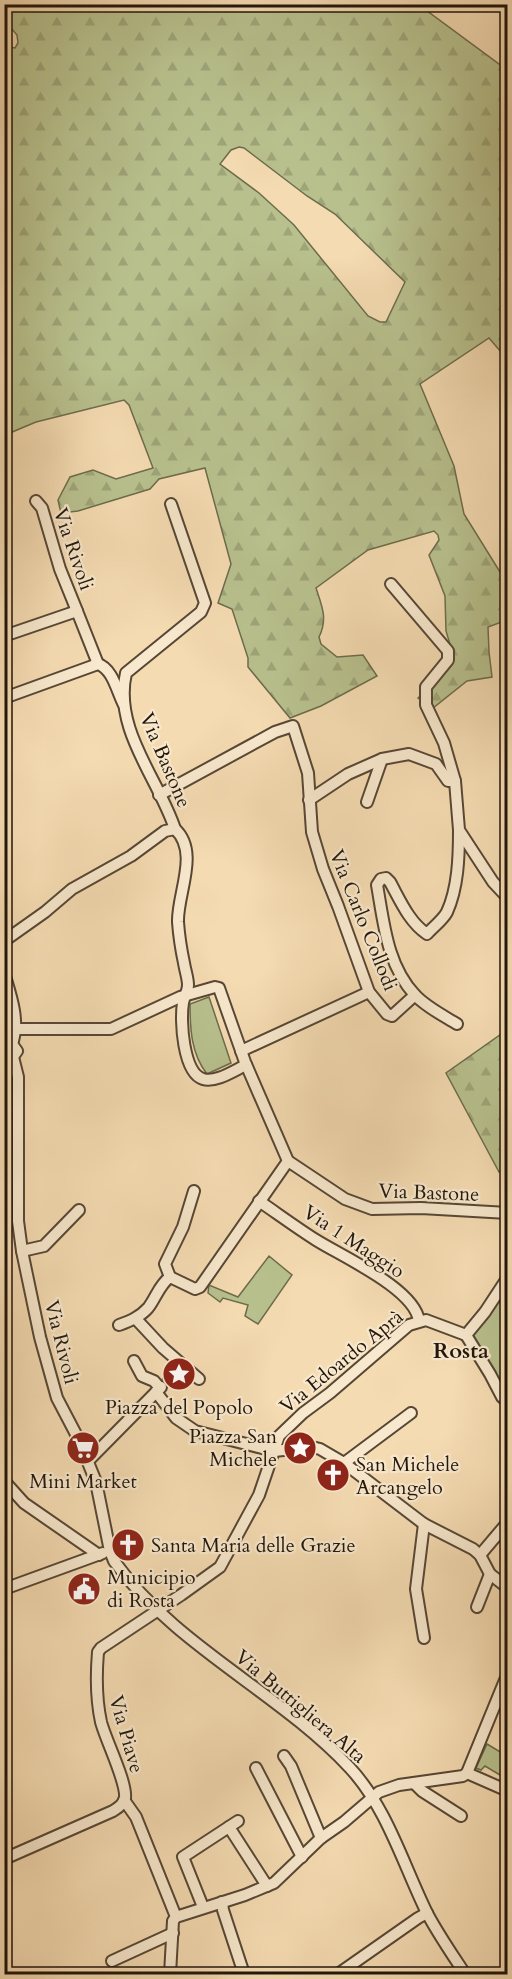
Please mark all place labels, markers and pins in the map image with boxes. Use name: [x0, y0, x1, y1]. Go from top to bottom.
place icon: Piazza del Popolo: [161, 1356, 197, 1392]
place label: Piazza del Popolo: [105, 1394, 253, 1421]
place label: Piazza San Michele: [189, 1423, 278, 1473]
supermarket icon: Mini Market: [65, 1430, 101, 1466]
place icon: Piazza San Michele: [282, 1430, 318, 1466]
place label: San Michele Arcangelo: [356, 1451, 459, 1501]
church icon: San Michele Arcangelo: [315, 1457, 351, 1493]
place label: Mini Market: [29, 1468, 138, 1495]
church icon: Santa Maria delle Grazie: [110, 1527, 146, 1563]
place label: Santa Maria delle Grazie: [151, 1532, 356, 1559]
place label: Municipio di Rosta: [107, 1564, 196, 1614]
public building icon: Municipio di Rosta: [66, 1571, 102, 1607]

